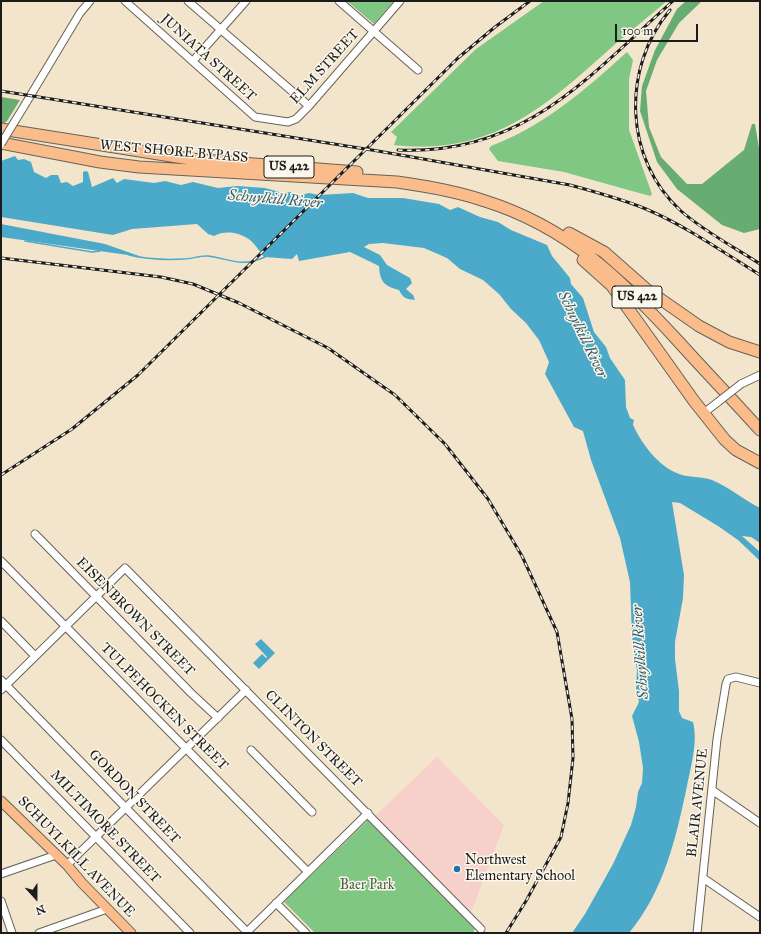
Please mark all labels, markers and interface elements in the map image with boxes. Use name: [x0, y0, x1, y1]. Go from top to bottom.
street label: JUNIATA STREET: [157, 11, 259, 105]
scale bar: [617, 16, 700, 42]
text: 100 m: [622, 24, 653, 38]
street label: ELM STREET: [287, 26, 363, 108]
street label: WEST SHORE BYPASS: [99, 137, 249, 167]
road number: US 422: [264, 156, 314, 178]
water label: Schuylkill River: [227, 187, 323, 213]
road number: US 422: [612, 286, 662, 308]
water label: Schuylkill River: [553, 288, 611, 382]
street label: EISENBROWN STREET: [72, 554, 198, 680]
water label: Schuylkill River: [629, 604, 653, 700]
street label: TULPEHOCKEN STREET: [97, 640, 231, 774]
street label: CLINTON STREET: [261, 687, 365, 791]
street label: GORDON STREET: [85, 746, 183, 848]
street label: BLAIR AVENUE: [684, 748, 712, 858]
street label: MILTIMORE STREET: [47, 767, 163, 887]
street label: SCHUYLKILL AVENUE: [14, 793, 138, 921]
place label: Northwest Elementary School: [465, 853, 575, 886]
marker: Northwest Elementary School: [452, 864, 462, 874]
north arrow: [16, 878, 56, 918]
park label: Baer Park: [340, 878, 394, 894]

